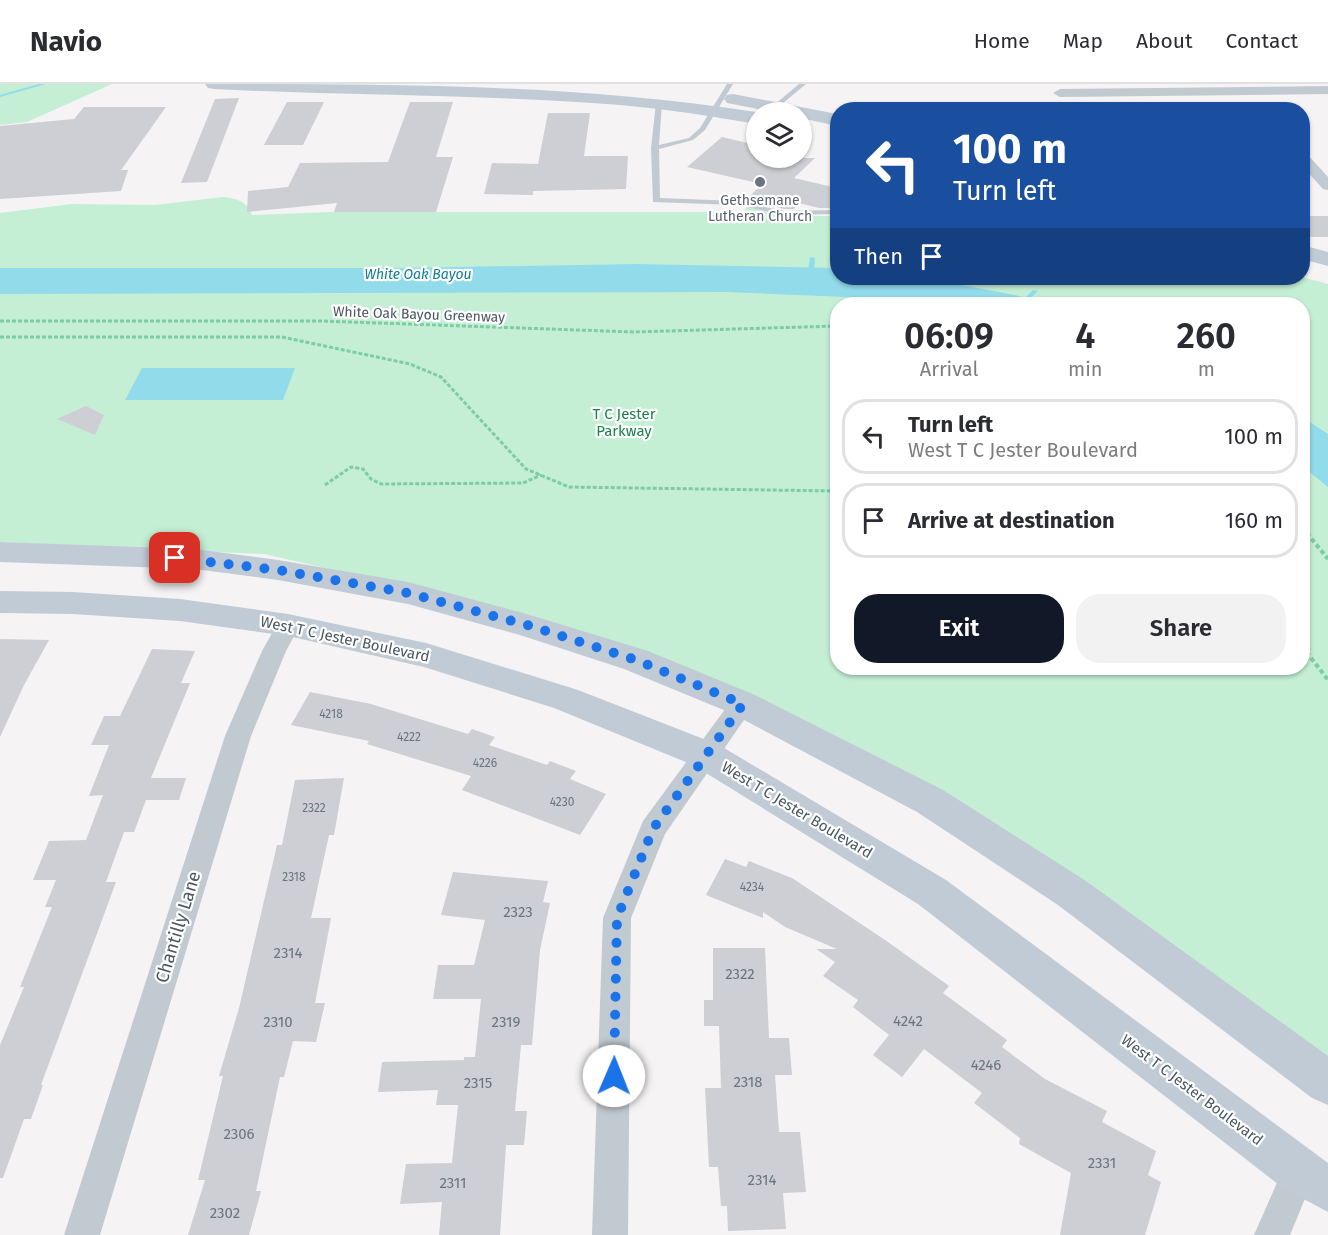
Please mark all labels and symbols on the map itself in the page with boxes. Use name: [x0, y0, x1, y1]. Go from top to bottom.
marker: Gethsemane Lutheran Church: [753, 175, 767, 189]
place label: Gethsemane Lutheran Church: [708, 192, 812, 225]
water label: White Oak Bayou: [364, 266, 472, 283]
street label: White Oak Bayou Greenway: [333, 303, 505, 326]
park label: T C Jester Parkway: [592, 405, 656, 440]
pin: [149, 532, 200, 583]
street label: West T C Jester Boulevard: [259, 612, 431, 666]
house number: 4218: [319, 707, 343, 721]
house number: 4222: [397, 730, 421, 744]
house number: 4226: [473, 756, 497, 770]
street label: West T C Jester Boulevard: [718, 758, 876, 862]
house number: 4230: [550, 795, 575, 809]
house number: 2322: [302, 801, 326, 815]
street label: Chantilly Lane: [151, 869, 205, 985]
house number: 2318: [282, 870, 306, 884]
house number: 4234: [740, 880, 765, 894]
house number: 2323: [503, 903, 533, 921]
house number: 2314: [274, 944, 302, 962]
house number: 2322: [725, 965, 755, 983]
house number: 4242: [893, 1012, 923, 1030]
house number: 2310: [263, 1013, 293, 1031]
house number: 2319: [492, 1013, 521, 1031]
street label: West T C Jester Boulevard: [1118, 1031, 1266, 1149]
position arrow: [582, 1044, 646, 1108]
house number: 4246: [971, 1056, 1001, 1074]
house number: 2318: [733, 1073, 763, 1091]
house number: 2315: [464, 1074, 492, 1092]
house number: 2306: [223, 1125, 255, 1143]
house number: 2331: [1088, 1154, 1116, 1172]
house number: 2314: [748, 1171, 776, 1189]
house number: 2311: [439, 1174, 467, 1192]
house number: 2302: [210, 1204, 240, 1222]

